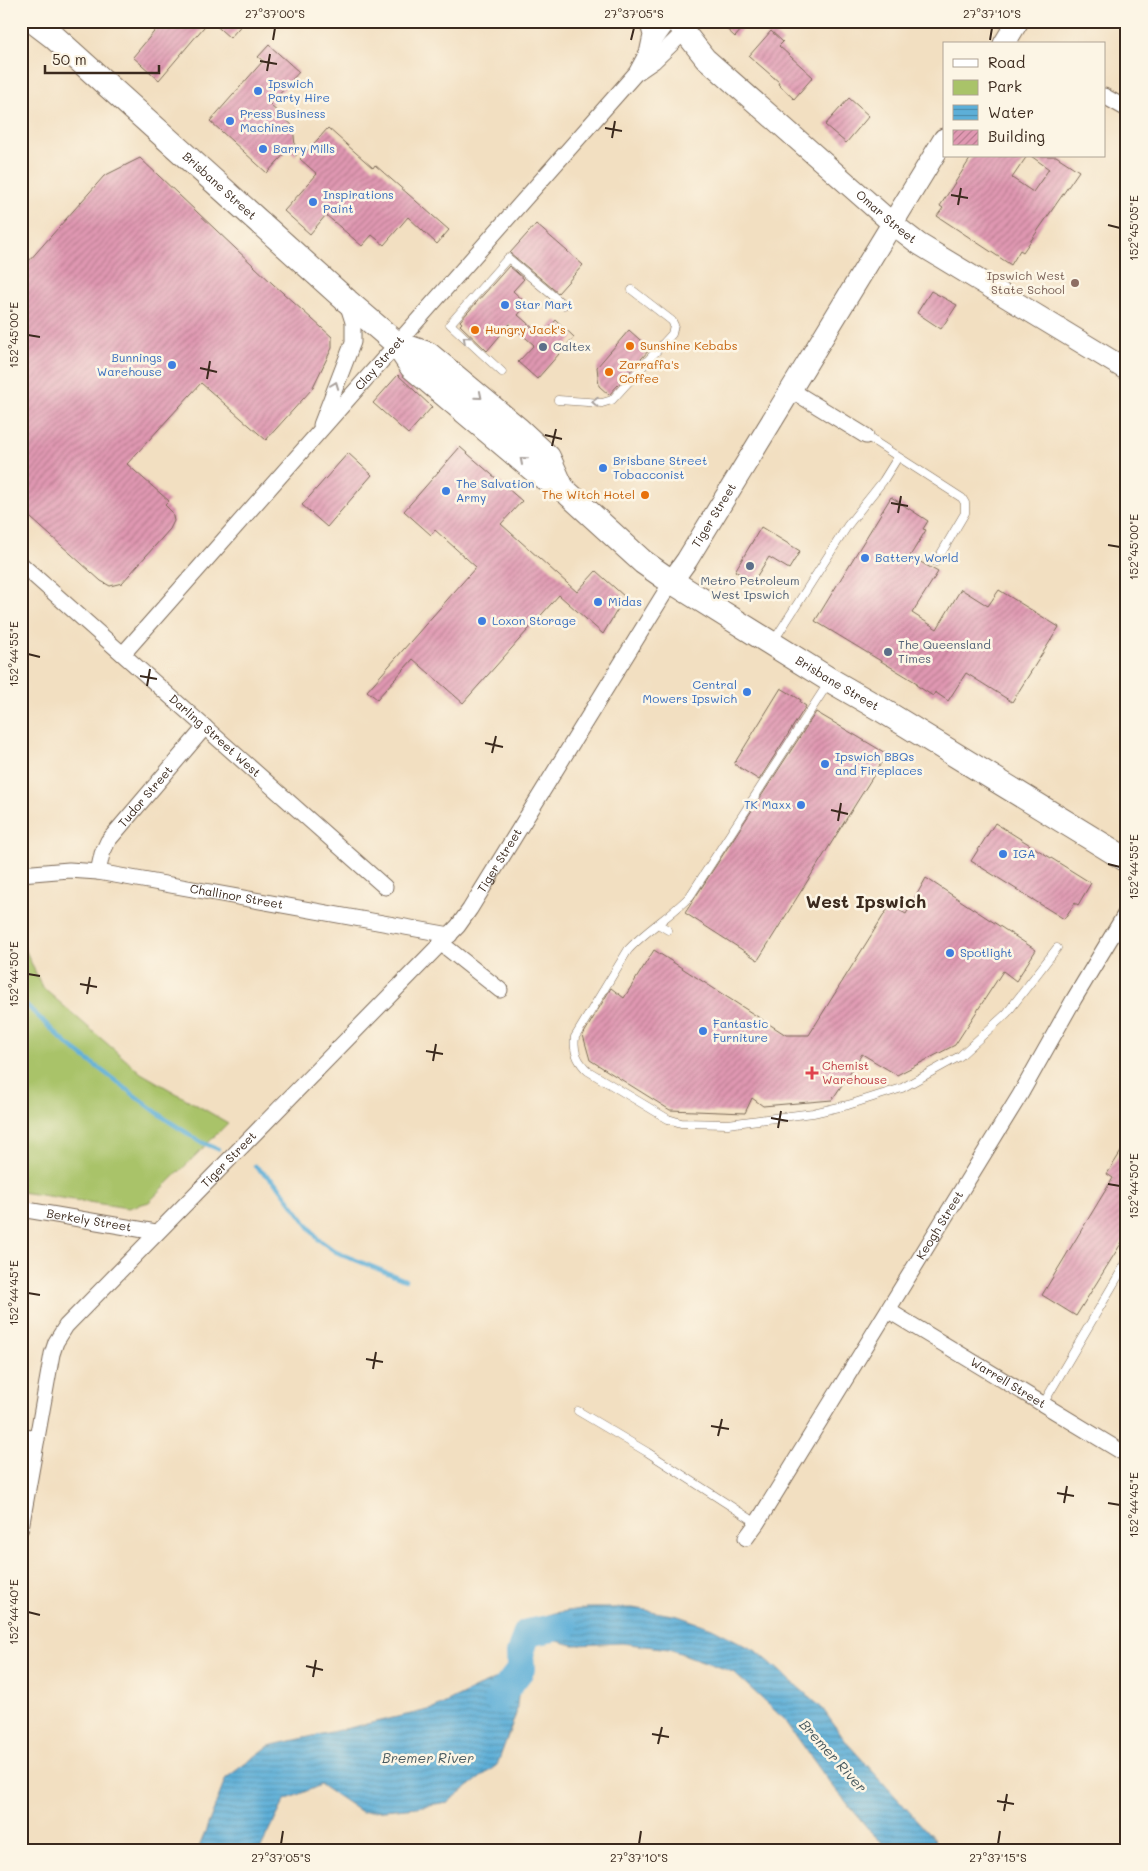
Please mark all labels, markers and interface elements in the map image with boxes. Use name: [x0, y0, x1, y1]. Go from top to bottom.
text: 27°37'00"S: [245, 5, 305, 21]
text: 27°37'05"S: [604, 5, 664, 21]
text: 27°37'10"S: [963, 5, 1021, 21]
scale bar: [45, 42, 159, 74]
legend: [943, 42, 1106, 158]
text: 50 m: [52, 49, 87, 69]
text: Road: [988, 52, 1025, 72]
place label: Ipswich Party Hire: [268, 75, 330, 105]
text: Park: [988, 76, 1022, 96]
marker: Ipswich Party Hire: [252, 85, 264, 97]
text: Water: [988, 102, 1034, 122]
place label: Press Business Machines: [240, 105, 326, 135]
marker: Press Business Machines: [224, 115, 236, 127]
text: Building: [988, 126, 1045, 146]
place label: Barry Mills: [273, 140, 335, 156]
marker: Barry Mills: [257, 143, 269, 155]
street label: Brisbane Street: [180, 148, 260, 223]
place label: Inspirations Paint: [323, 186, 394, 216]
street label: Omar Street: [853, 186, 920, 246]
text: 152°45'05"E: [1125, 195, 1141, 261]
marker: Inspirations Paint: [307, 196, 319, 208]
place label: Ipswich West State School: [987, 267, 1065, 297]
marker: Ipswich West State School: [1069, 277, 1081, 289]
place label: Star Mart: [515, 296, 573, 312]
marker: Star Mart: [499, 299, 511, 311]
text: 152°45'00"E: [5, 302, 21, 368]
place label: Hungry Jack's: [485, 321, 566, 337]
marker: Hungry Jack's: [469, 324, 481, 336]
street label: Clay Street: [351, 332, 407, 393]
one-way arrow: [463, 336, 472, 345]
place label: Sunshine Kebabs: [640, 337, 738, 353]
place label: Caltex: [553, 338, 591, 354]
marker: Sunshine Kebabs: [624, 340, 636, 352]
marker: Caltex: [537, 341, 549, 353]
place label: Bunnings Warehouse: [97, 349, 162, 379]
place label: Zarraffa's Coffee: [619, 356, 680, 386]
marker: Bunnings Warehouse: [166, 359, 178, 371]
marker: Zarraffa's Coffee: [603, 366, 615, 378]
one-way arrow: [329, 382, 339, 390]
one-way arrow: [473, 391, 482, 400]
one-way arrow: [590, 397, 598, 408]
place label: Brisbane Street Tobacconist: [613, 452, 707, 482]
one-way arrow: [519, 457, 528, 466]
marker: Brisbane Street Tobacconist: [597, 462, 609, 474]
place label: The Salvation Army: [456, 475, 535, 505]
street label: Tiger Street: [688, 480, 739, 550]
marker: The Salvation Army: [440, 485, 452, 497]
place label: The Witch Hotel: [542, 486, 635, 502]
marker: The Witch Hotel: [639, 489, 651, 501]
text: 152°45'00"E: [1125, 514, 1141, 580]
place label: Battery World: [875, 549, 959, 565]
marker: Battery World: [859, 552, 871, 564]
marker: Metro Petroleum West Ipswich: [744, 560, 756, 572]
place label: Metro Petroleum West Ipswich: [700, 572, 800, 602]
place label: Midas: [608, 593, 642, 609]
marker: Midas: [592, 596, 604, 608]
place label: Loxon Storage: [492, 612, 576, 628]
marker: Loxon Storage: [476, 615, 488, 627]
text: 152°44'55"E: [5, 621, 21, 687]
place label: The Queensland Times: [898, 636, 991, 666]
marker: The Queensland Times: [882, 646, 894, 658]
street label: Brisbane Street: [793, 652, 882, 714]
place label: Central Mowers Ipswich: [643, 676, 737, 706]
marker: Central Mowers Ipswich: [741, 686, 753, 698]
street label: Darling Street West: [166, 690, 265, 780]
place label: Ipswich BBQs and Fireplaces: [835, 748, 923, 778]
marker: Ipswich BBQs and Fireplaces: [819, 758, 831, 770]
street label: Tudor Street: [114, 762, 176, 830]
place label: TK Maxx: [744, 796, 791, 812]
marker: TK Maxx: [795, 799, 807, 811]
street label: Tiger Street: [473, 825, 525, 895]
text: 152°44'55"E: [1125, 834, 1141, 900]
place label: IGA: [1013, 845, 1035, 861]
marker: IGA: [997, 848, 1009, 860]
street label: Challinor Street: [189, 880, 285, 912]
district label: West Ipswich: [806, 889, 926, 913]
text: 152°44'50"E: [5, 941, 21, 1007]
place label: Spotlight: [960, 944, 1012, 960]
marker: Spotlight: [944, 947, 956, 959]
place label: Fantastic Furniture: [713, 1015, 768, 1045]
marker: Fantastic Furniture: [697, 1025, 709, 1037]
place label: Chemist Warehouse: [822, 1057, 887, 1087]
marker: Chemist Warehouse: [806, 1067, 818, 1079]
street label: Tiger Street: [197, 1127, 259, 1191]
text: 152°44'50"E: [1125, 1153, 1141, 1219]
street label: Keogh Street: [912, 1188, 966, 1262]
street label: Berkely Street: [45, 1204, 133, 1235]
text: 152°44'45"E: [5, 1260, 21, 1326]
street label: Warrell Street: [968, 1353, 1049, 1411]
text: 152°44'45"E: [1125, 1472, 1141, 1538]
text: 152°44'40"E: [5, 1579, 21, 1645]
water label: Bremer River: [796, 1715, 871, 1796]
water label: Bremer River: [382, 1748, 474, 1767]
text: 27°37'05"S: [251, 1849, 311, 1865]
text: 27°37'10"S: [610, 1849, 668, 1865]
text: 27°37'15"S: [969, 1849, 1027, 1865]

